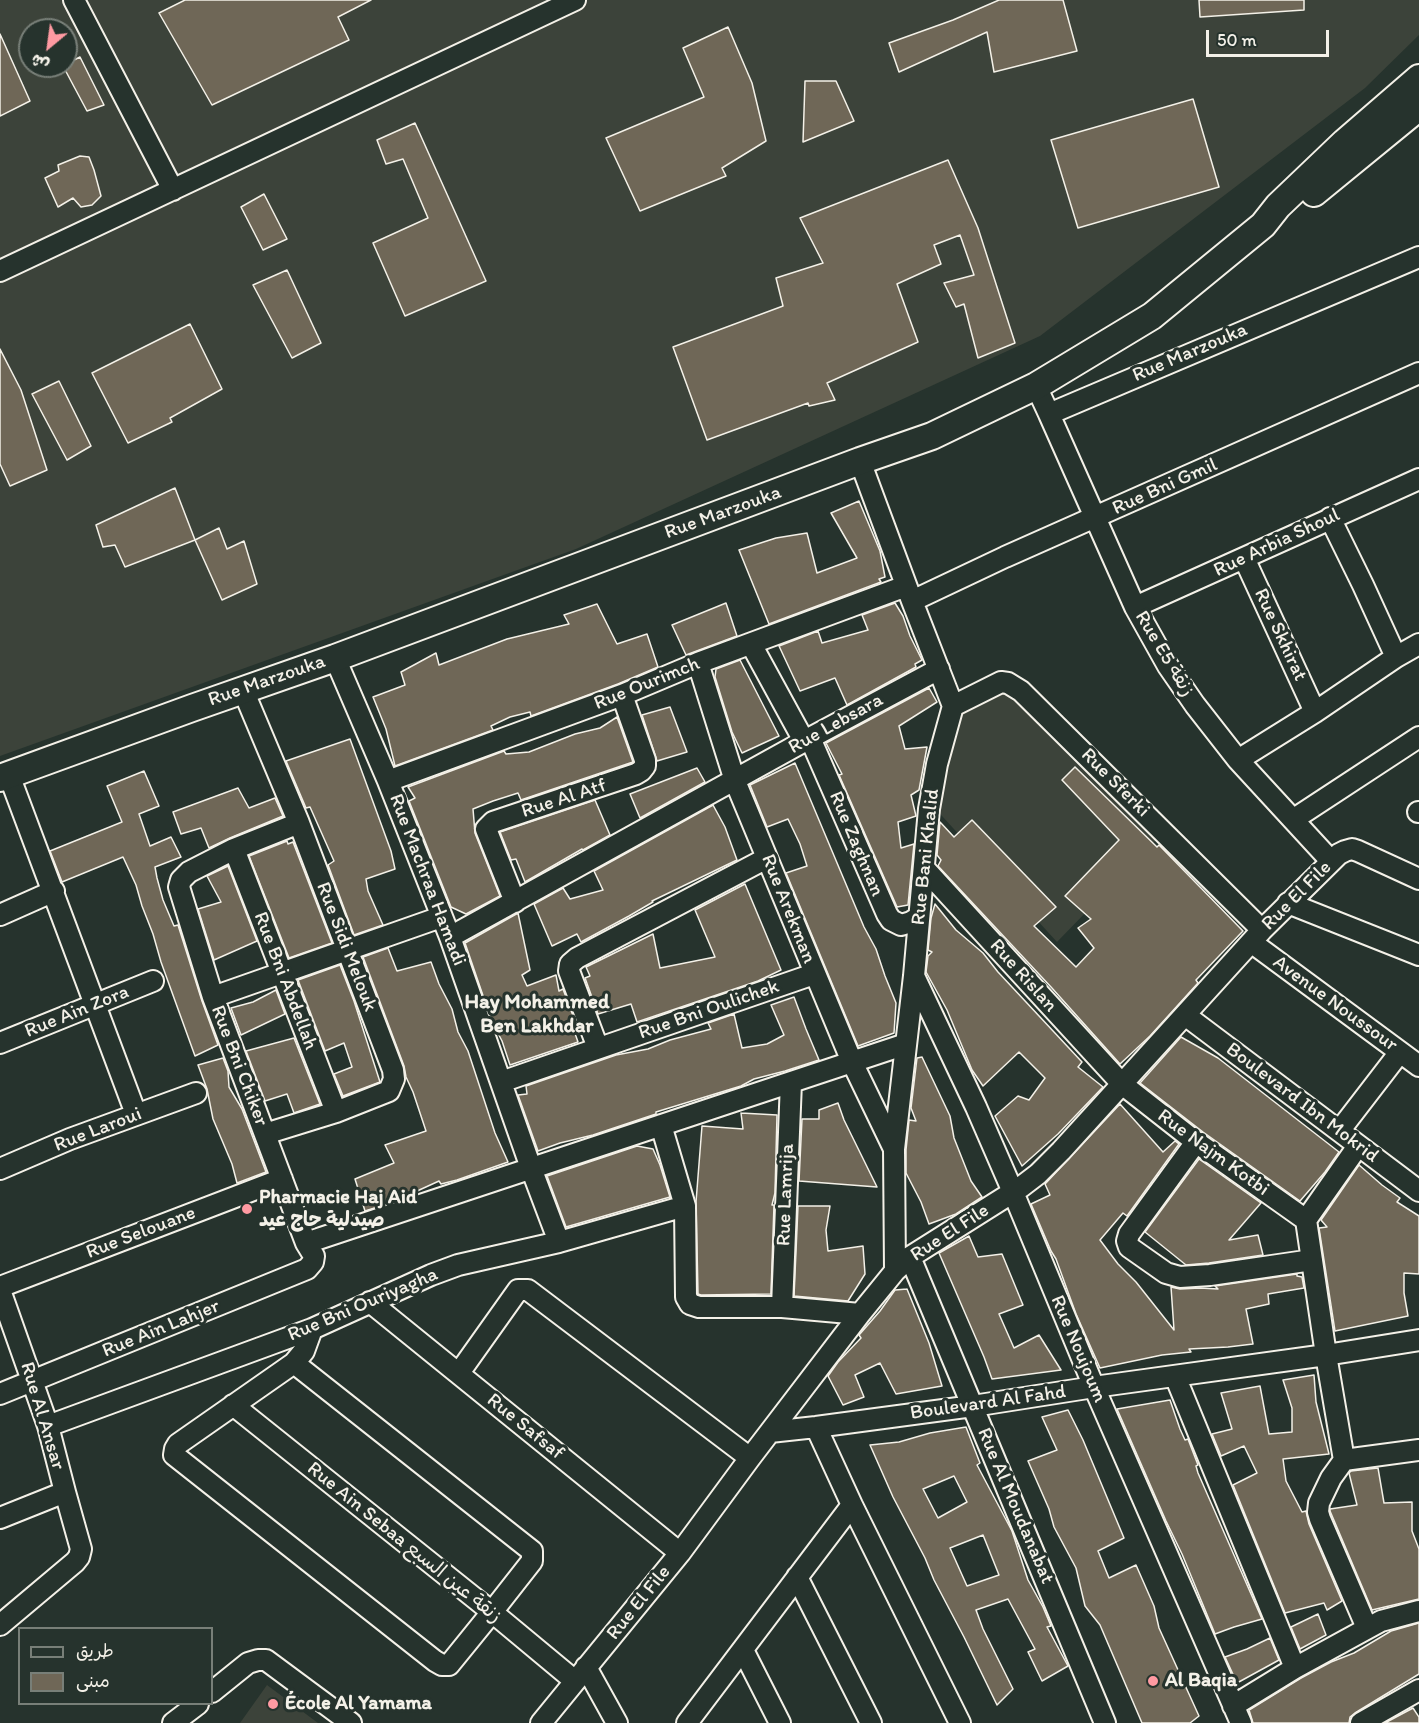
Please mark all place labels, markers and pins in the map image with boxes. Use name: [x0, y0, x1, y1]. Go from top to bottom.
place label: Pharmacie Haj Aid صيدلية حاج عيد: [259, 1186, 417, 1233]
marker: Pharmacie Haj Aid صيدلية حاج عيد: [240, 1202, 254, 1216]
place label: Al Baqia: [1165, 1669, 1237, 1693]
marker: Al Baqia: [1146, 1674, 1160, 1688]
place label: École Al Yamama: [285, 1692, 432, 1716]
marker: École Al Yamama: [266, 1697, 280, 1711]

